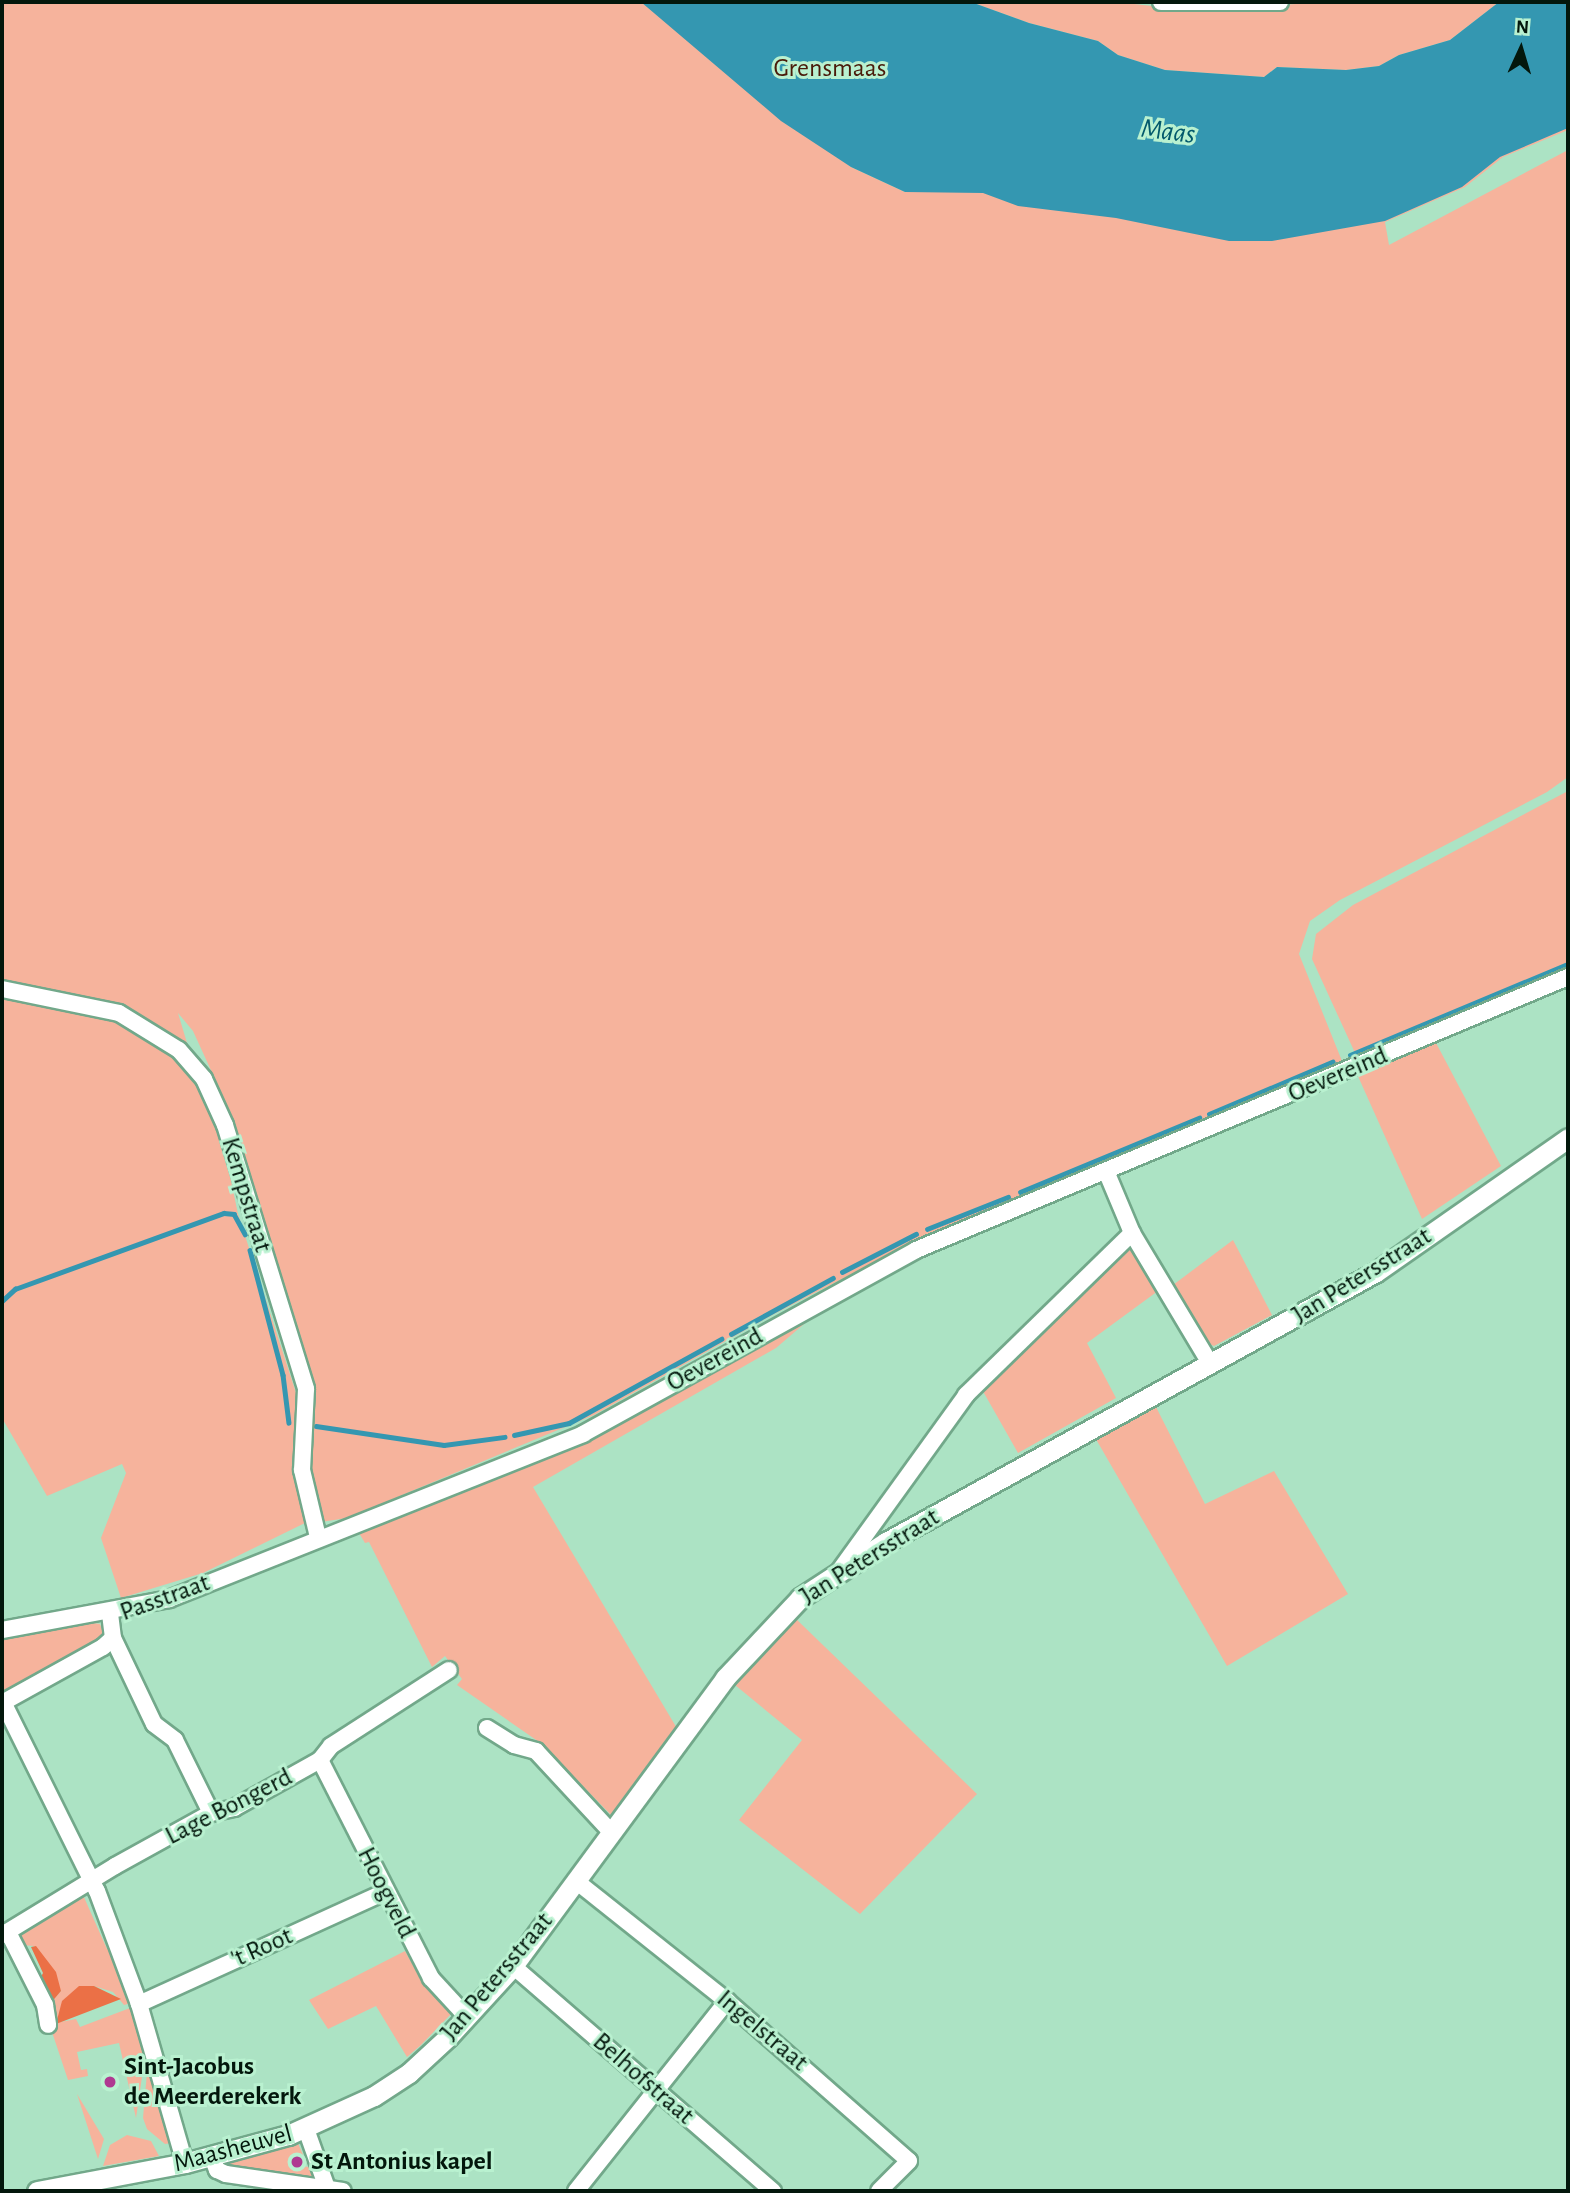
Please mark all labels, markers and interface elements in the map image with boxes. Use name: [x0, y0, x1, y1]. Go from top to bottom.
north arrow: [1486, 14, 1556, 84]
text: N: [1515, 18, 1530, 37]
park label: Grensmaas: [774, 53, 886, 85]
water label: Maas: [1139, 112, 1197, 152]
street label: Oevereind: [1284, 1040, 1392, 1110]
street label: Kempstraat: [214, 1134, 278, 1256]
street label: Jan Petersstraat: [1287, 1221, 1437, 1331]
street label: Oevereind: [662, 1321, 768, 1399]
street label: Jan Petersstraat: [795, 1502, 945, 1612]
street label: Passtraat: [116, 1567, 214, 1629]
street label: Lage Bongerd: [160, 1762, 298, 1852]
street label: Hoogveld: [350, 1842, 422, 1944]
street label: Jan Petersstraat: [434, 1907, 560, 2047]
street label: 't Root: [227, 1921, 297, 1975]
street label: Ingelstraat: [710, 1984, 814, 2078]
street label: Belhofstraat: [586, 2027, 700, 2131]
place label: Sint-Jacobus de Meerderekerk: [124, 2051, 301, 2112]
marker: Sint-Jacobus de Meerderekerk: [102, 2074, 118, 2090]
street label: Maasheuvel: [170, 2118, 296, 2180]
place label: St Antonius kapel: [311, 2146, 493, 2178]
marker: St Antonius kapel: [289, 2154, 305, 2170]

